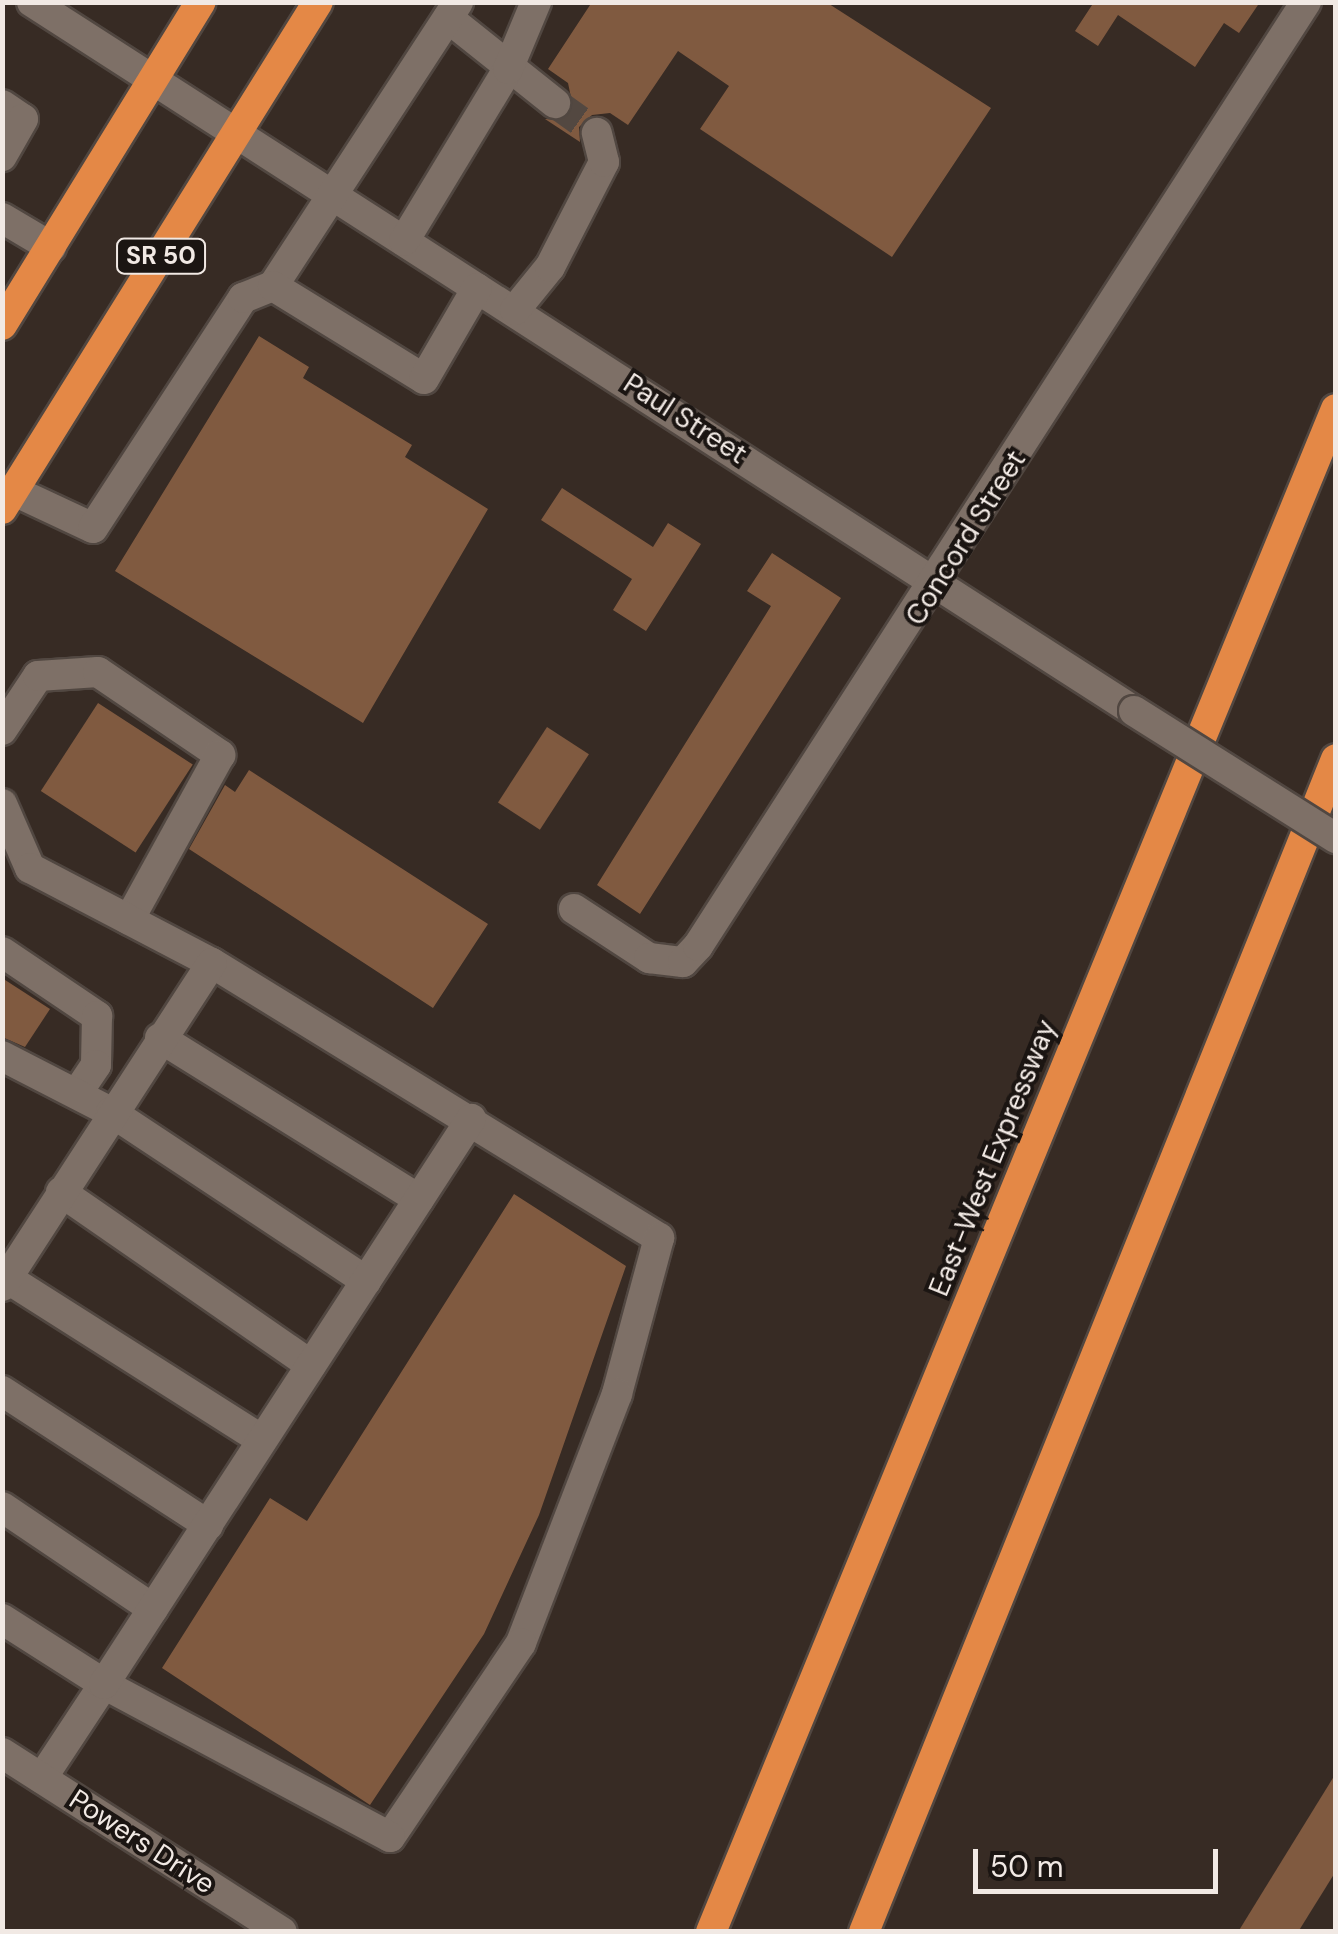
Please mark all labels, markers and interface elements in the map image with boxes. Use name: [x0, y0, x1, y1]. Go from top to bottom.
road number: SR 50: [116, 236, 206, 276]
street label: Paul Street: [617, 367, 753, 471]
street label: Concord Street: [899, 444, 1033, 632]
street label: East-West Expressway: [922, 1015, 1064, 1301]
street label: Powers Drive: [63, 1783, 221, 1901]
scale bar: [978, 1829, 1223, 1891]
text: 50 m: [990, 1847, 1064, 1886]

